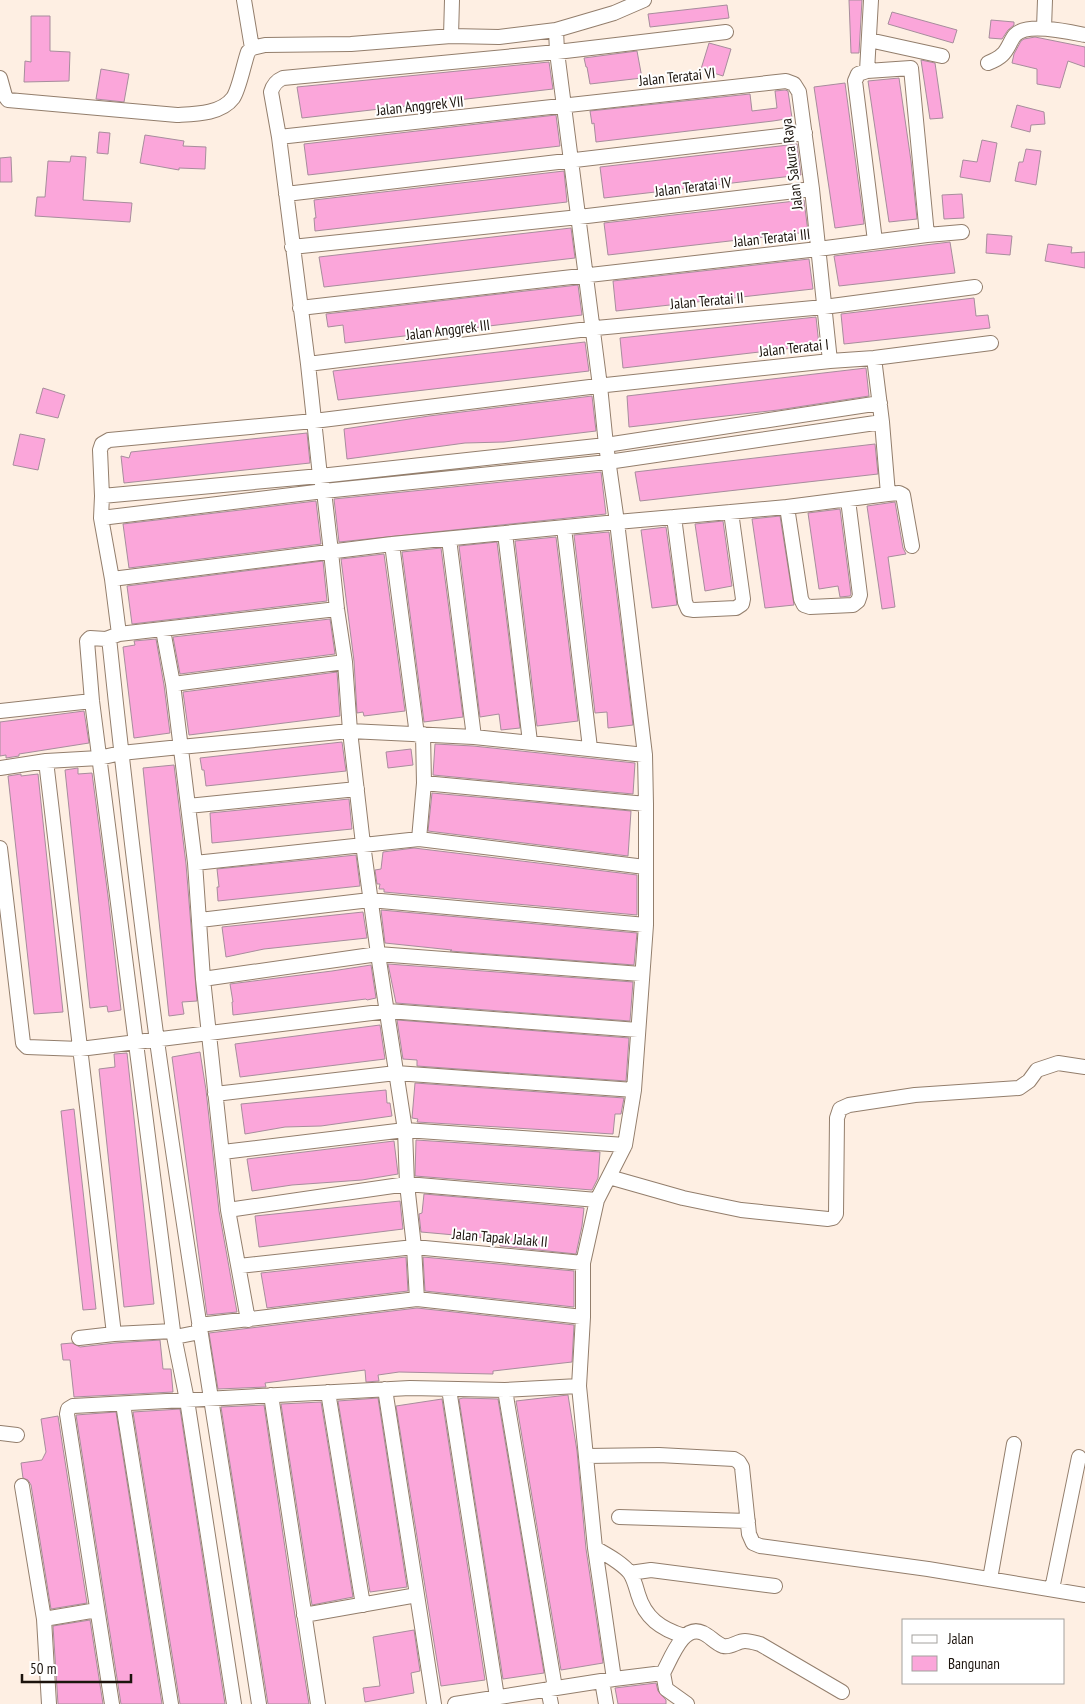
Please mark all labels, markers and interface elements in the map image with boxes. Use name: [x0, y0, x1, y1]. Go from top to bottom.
street label: Jalan Teratai VI: [637, 63, 716, 90]
street label: Jalan Anggrek VII: [374, 91, 465, 120]
street label: Jalan Sakura Raya: [776, 117, 807, 212]
street label: Jalan Teratai IV: [653, 172, 732, 201]
street label: Jalan Teratai III: [732, 224, 811, 251]
street label: Jalan Teratai II: [669, 288, 744, 313]
street label: Jalan Anggrek III: [404, 315, 491, 344]
street label: Jalan Teratai I: [757, 334, 830, 361]
street label: Jalan Tapak Jalak II: [450, 1224, 549, 1251]
legend: [902, 1619, 1065, 1684]
text: Jalan: [947, 1629, 974, 1648]
scale bar: [22, 1652, 131, 1684]
text: Bangunan: [948, 1654, 1000, 1673]
text: 50 m: [30, 1659, 56, 1678]

